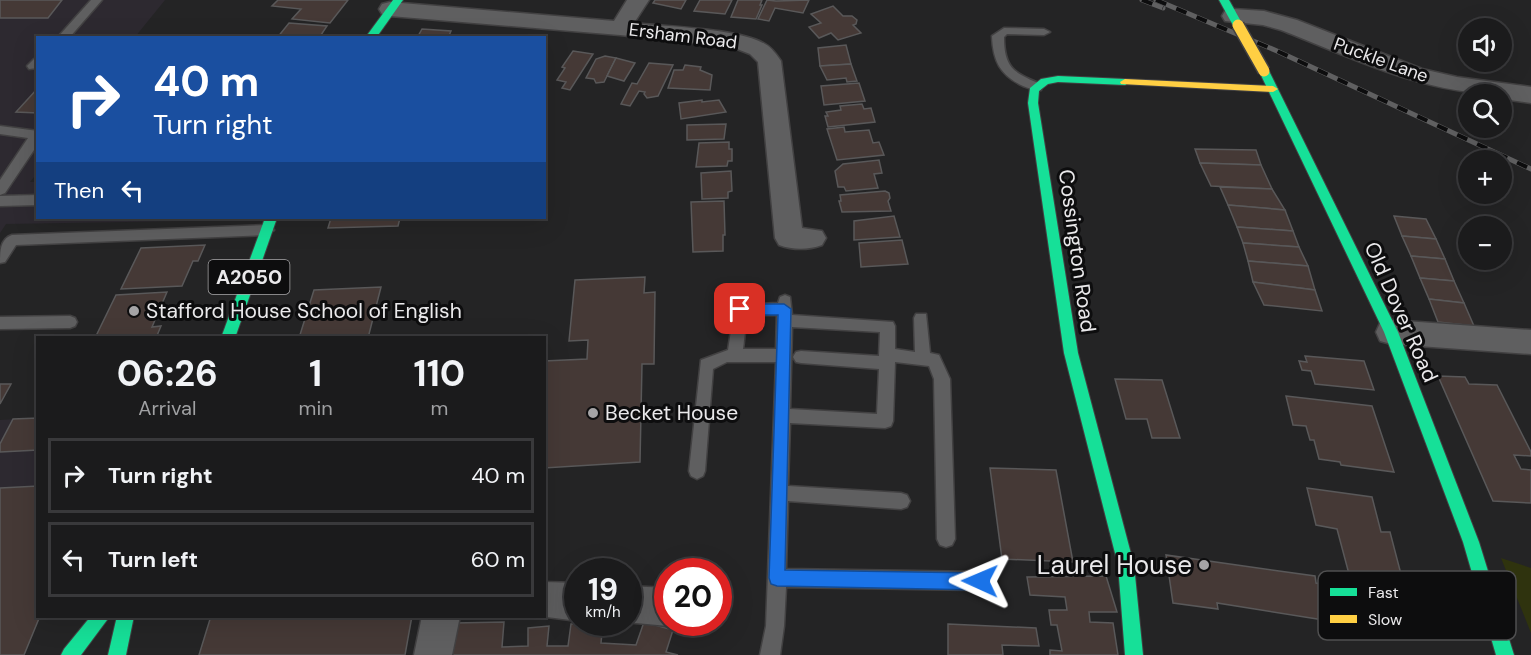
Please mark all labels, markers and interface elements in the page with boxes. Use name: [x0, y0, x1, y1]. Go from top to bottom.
street label: Ersham Road: [628, 17, 738, 55]
map controls: [1458, 18, 1512, 270]
button: sound: [1458, 18, 1512, 72]
street label: Puckle Lane: [1330, 32, 1432, 88]
text: 40 m: [153, 54, 259, 109]
icon: right: [54, 60, 132, 138]
button: search: [1458, 84, 1512, 138]
text: Turn right: [153, 107, 273, 142]
button: +: [1458, 150, 1512, 204]
street label: Cossington Road: [1052, 168, 1102, 334]
icon: left: [116, 174, 149, 207]
text: Then: [54, 176, 104, 205]
button: −: [1458, 216, 1512, 270]
street label: Old Dover Road: [1358, 237, 1444, 387]
road number: A2050: [208, 260, 290, 294]
pin: [714, 283, 765, 334]
icon: arrive: [723, 292, 756, 325]
place label: Stafford House School of English: [146, 297, 462, 325]
marker: Stafford House School of English: [127, 304, 141, 318]
text: 06:26: [117, 350, 218, 397]
text: 1: [309, 350, 322, 397]
text: 110: [414, 350, 465, 397]
text: Arrival: [138, 395, 196, 421]
text: min: [299, 395, 333, 421]
text: m: [430, 395, 448, 421]
place label: Becket House: [605, 399, 738, 427]
marker: Becket House: [586, 406, 600, 420]
icon: right: [57, 459, 90, 492]
text: Turn right: [108, 461, 213, 490]
text: 40 m: [471, 461, 525, 490]
icon: left: [57, 543, 90, 576]
text: Turn left: [108, 545, 198, 574]
text: 60 m: [471, 545, 525, 574]
place label: Laurel House: [1037, 548, 1192, 582]
position arrow: [948, 549, 1012, 613]
speed limit sign: 20: [654, 558, 732, 636]
marker: Laurel House: [1197, 558, 1211, 572]
text: 19: [588, 570, 618, 609]
legend: [1318, 571, 1516, 640]
text: Fast: [1368, 582, 1399, 603]
text: km/h: [585, 602, 621, 622]
text: Slow: [1368, 609, 1402, 630]

